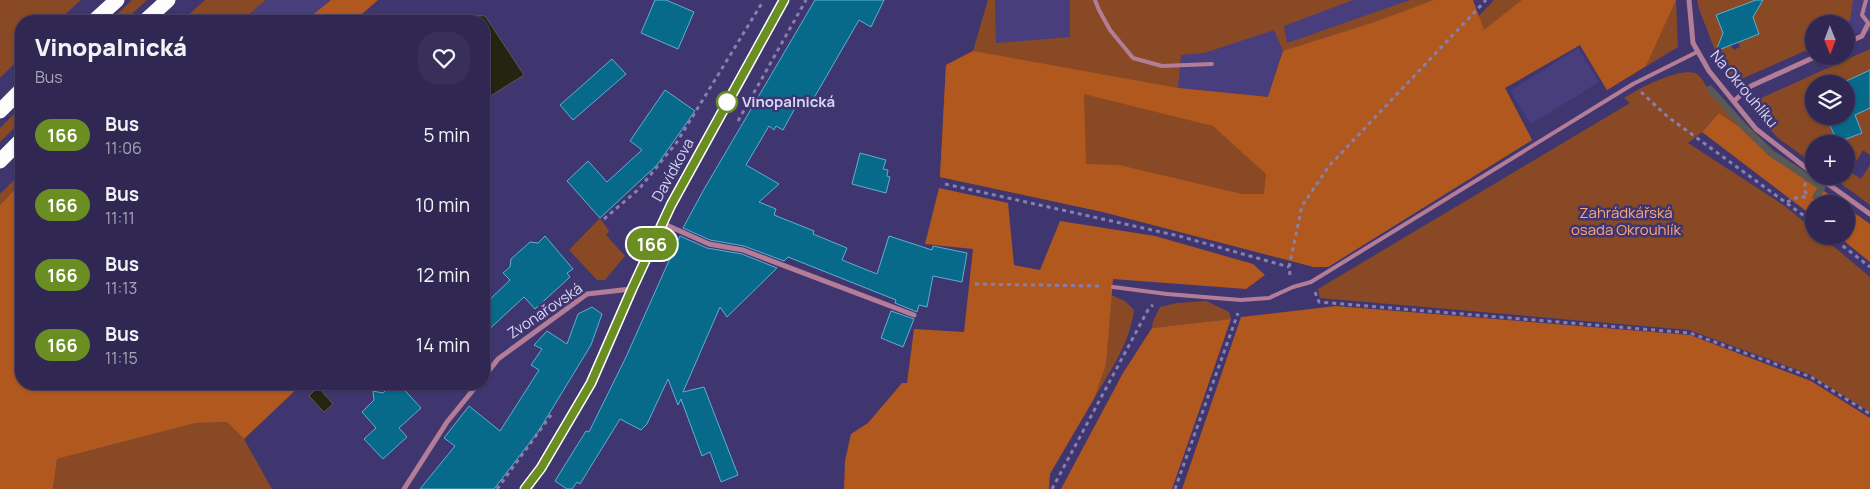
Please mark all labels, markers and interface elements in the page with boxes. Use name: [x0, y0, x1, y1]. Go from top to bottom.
north arrow: [1805, 15, 1855, 65]
map controls: [1805, 15, 1855, 245]
text: Vinopalnická: [35, 30, 187, 63]
button: heart: [418, 32, 470, 84]
street label: Na Okrouhlíku: [1706, 45, 1783, 132]
text: Bus: [35, 66, 63, 88]
button: layers: [1805, 75, 1855, 125]
marker: Vinopalnická: [716, 91, 738, 113]
place label: Vinopalnická: [742, 91, 835, 112]
text: Bus: [105, 111, 139, 137]
text: 5 min: [423, 122, 470, 148]
text: 166: [47, 123, 78, 147]
street label: Davídkova: [647, 134, 699, 205]
button: +: [1805, 135, 1855, 185]
text: 11:06: [105, 137, 142, 159]
text: Bus: [105, 181, 139, 207]
text: 10 min: [415, 192, 470, 218]
text: 166: [47, 193, 78, 217]
button: −: [1805, 195, 1855, 245]
park label: Zahrádkářská osada Okrouhlík: [1571, 202, 1682, 240]
text: 11:11: [105, 207, 135, 229]
line badge: 166: [623, 228, 681, 260]
text: 166: [637, 232, 667, 256]
text: Bus: [105, 251, 139, 277]
text: 12 min: [416, 262, 470, 288]
text: 166: [47, 263, 78, 287]
text: 11:13: [105, 277, 137, 299]
street label: Zvonařovská: [503, 278, 586, 343]
text: Bus: [105, 321, 139, 347]
text: 14 min: [416, 332, 470, 358]
text: 166: [47, 333, 78, 357]
text: 11:15: [105, 347, 138, 369]

